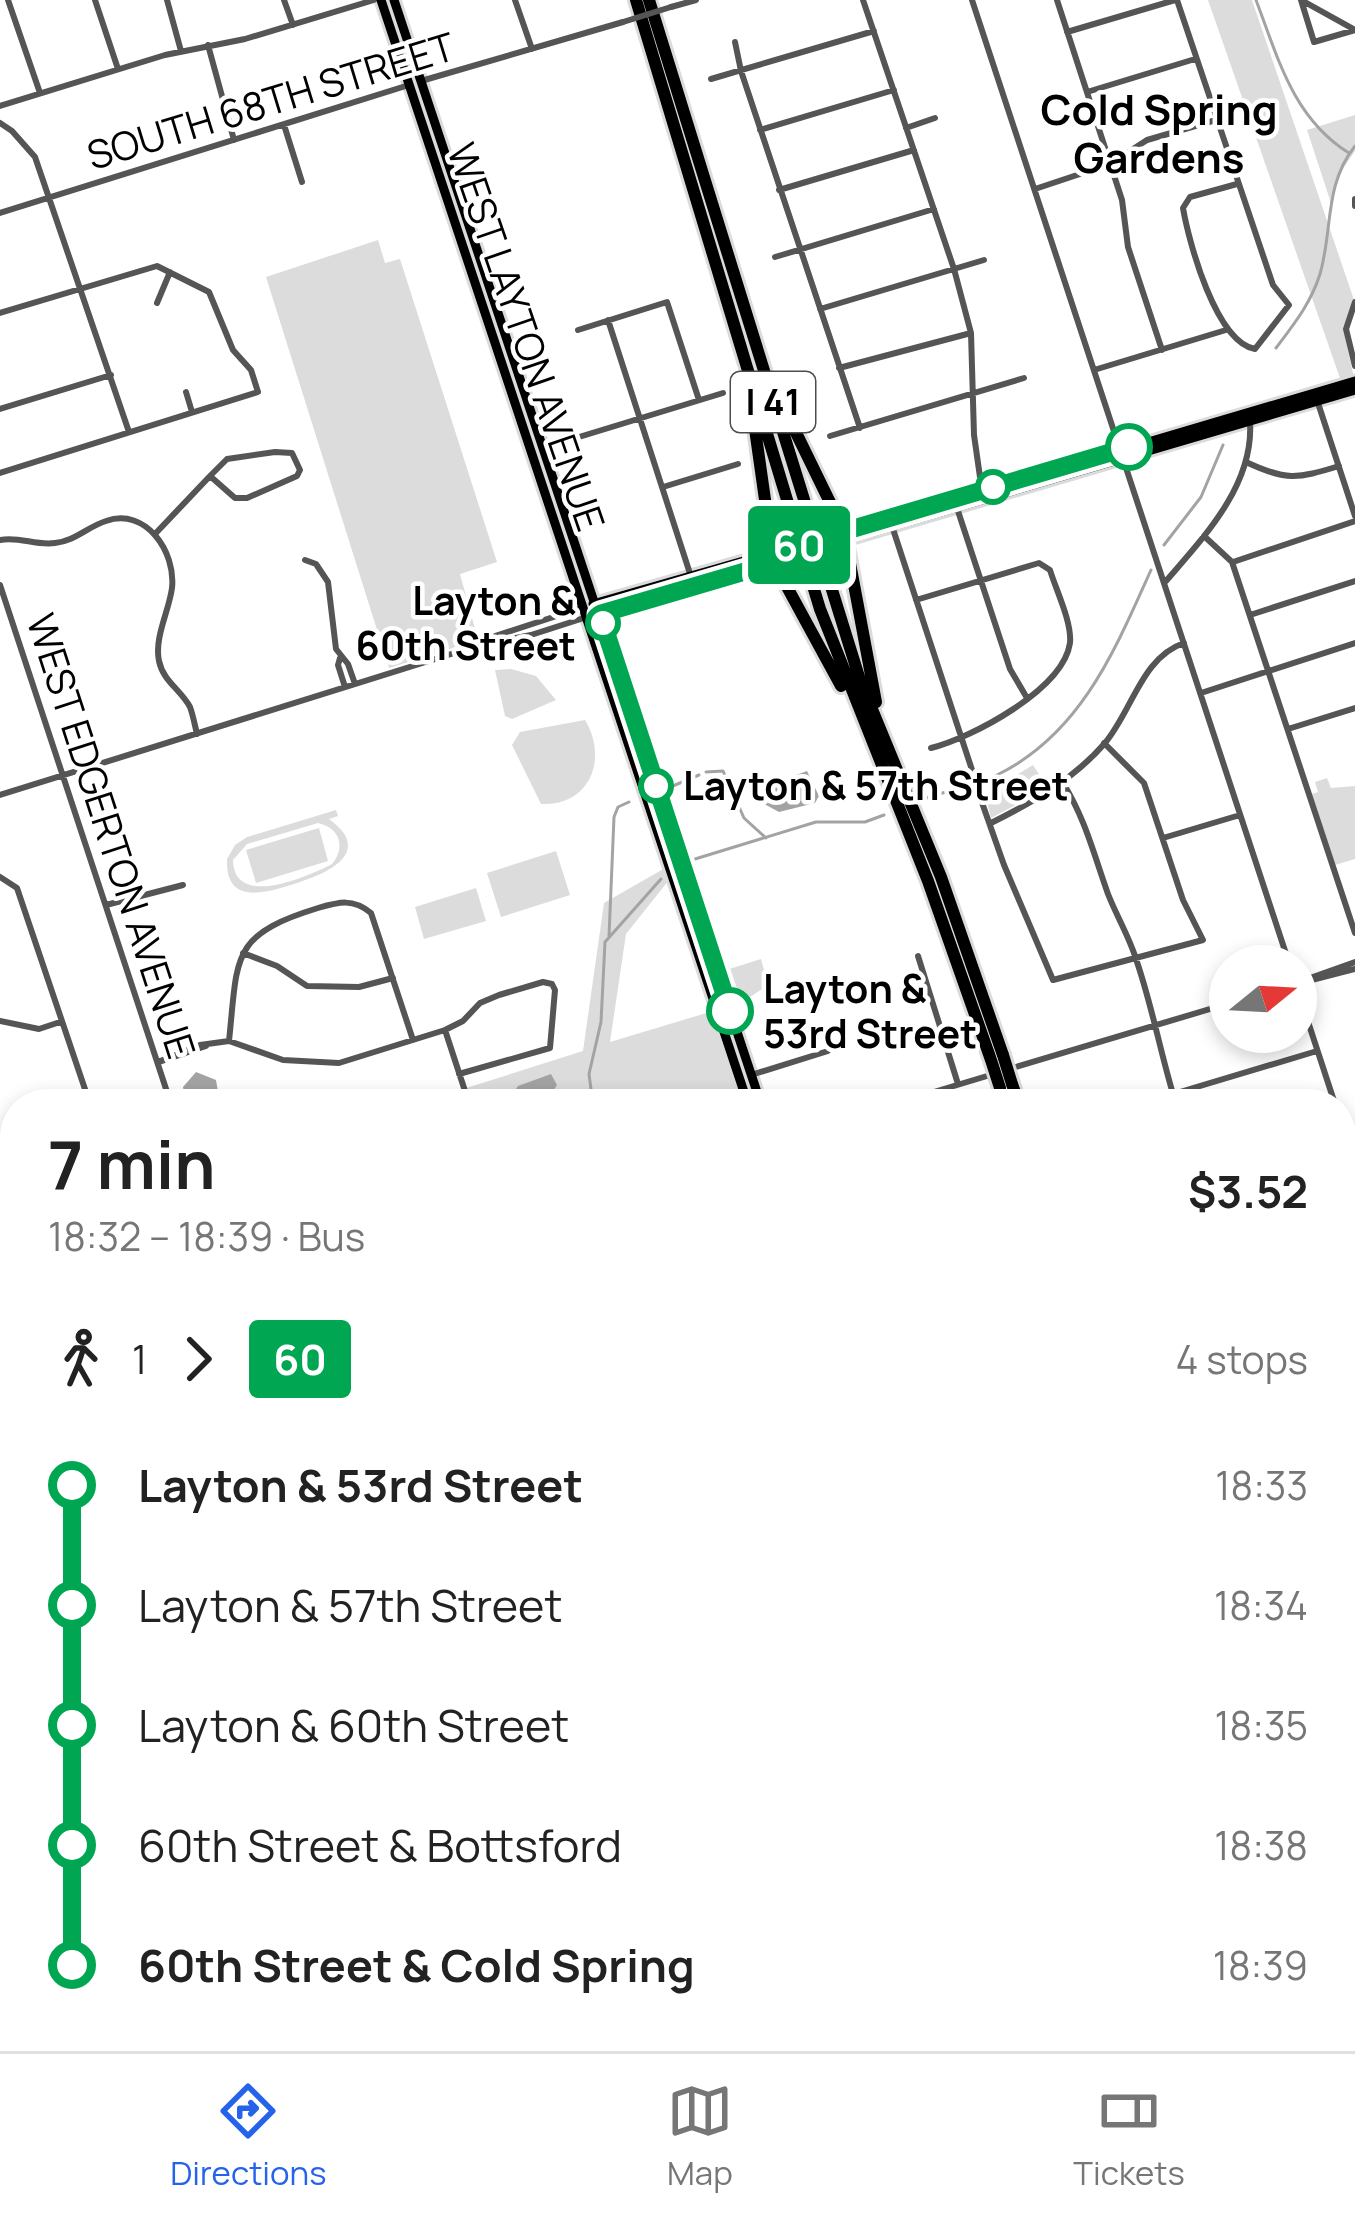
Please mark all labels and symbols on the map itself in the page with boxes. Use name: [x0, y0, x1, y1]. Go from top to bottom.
street label: SOUTH 68TH STREET: [80, 18, 461, 182]
district label: Cold Spring Gardens: [1040, 80, 1278, 186]
street label: WEST LAYTON AVENUE: [435, 136, 619, 538]
road number: I 41: [731, 372, 815, 432]
unlabelled marker: [1107, 425, 1151, 469]
unlabelled marker: [977, 471, 1009, 503]
line badge: 60: [745, 506, 853, 584]
place label: Layton & 60th Street: [355, 573, 576, 672]
street label: WEST EDGERTON AVENUE: [15, 607, 209, 1065]
marker: Layton & 60th Street: [587, 607, 619, 639]
place label: Layton & 57th Street: [683, 758, 1069, 812]
marker: Layton & 57th Street: [640, 770, 672, 802]
north arrow: [1209, 945, 1317, 1053]
place label: Layton & 53rd Street: [763, 961, 977, 1060]
marker: Layton & 53rd Street: [708, 989, 752, 1033]

